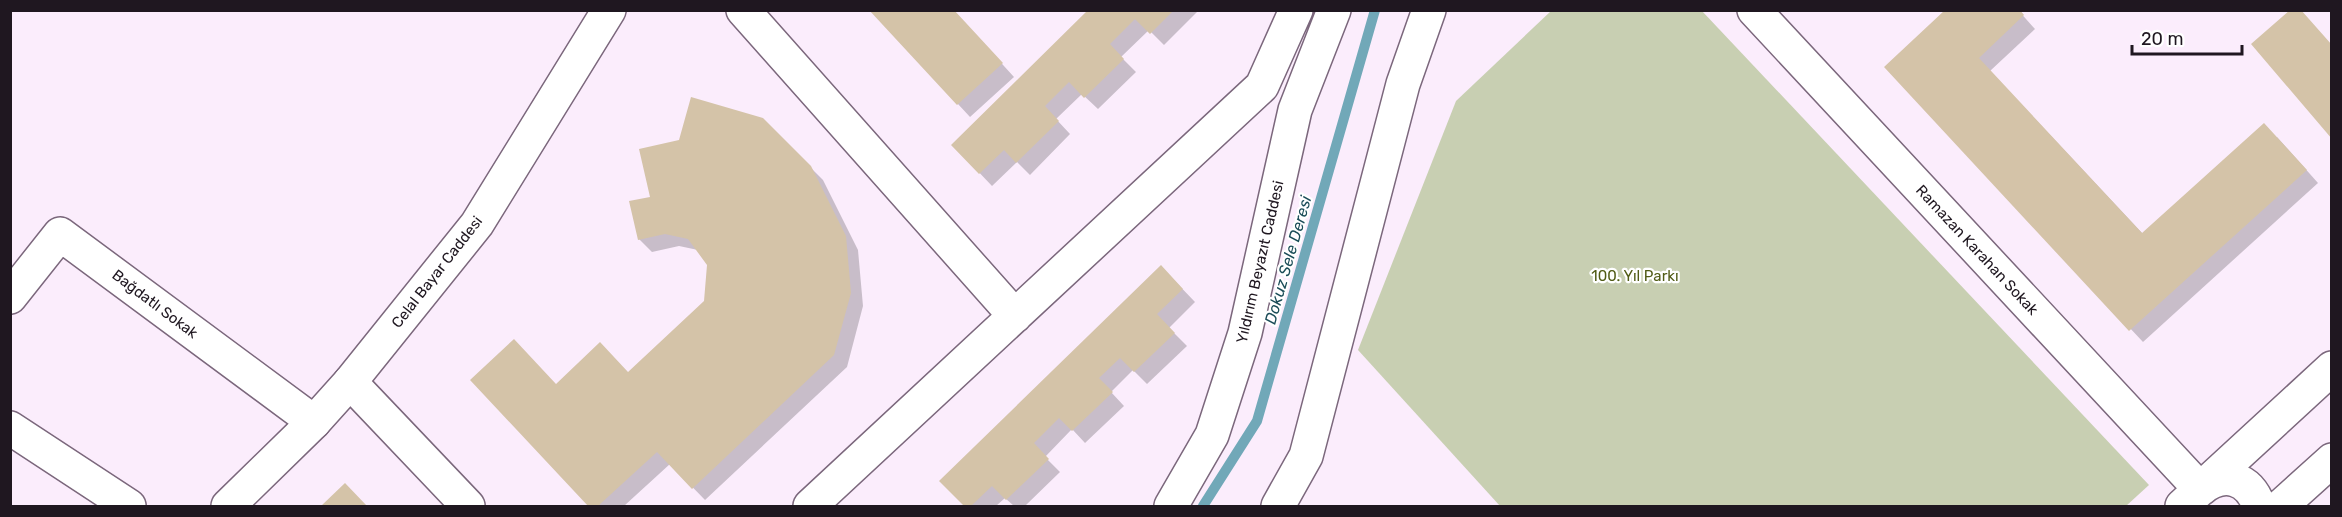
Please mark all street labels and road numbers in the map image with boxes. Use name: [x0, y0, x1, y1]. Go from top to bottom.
street label: Yıldırım Beyazıt Caddesi: [1232, 179, 1288, 345]
street label: Ramazan Karahan Sokak: [1912, 181, 2042, 319]
street label: Celal Bayar Caddesi: [388, 213, 486, 331]
street label: Bağdatlı Sokak: [109, 266, 202, 342]

